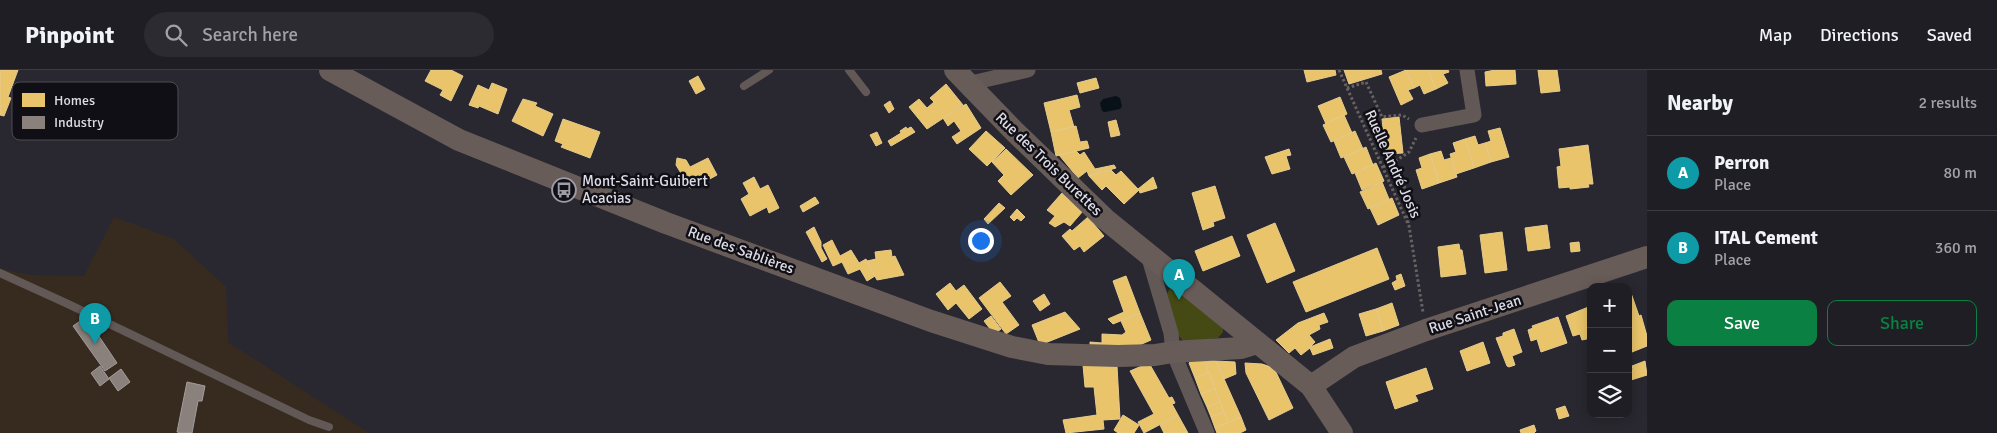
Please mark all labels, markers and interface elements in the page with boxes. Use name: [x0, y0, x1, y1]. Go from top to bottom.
search box: [144, 12, 494, 57]
text: Pinpoint: [25, 20, 114, 50]
icon: search: [162, 21, 190, 49]
text: Search here: [202, 23, 298, 47]
text: Map: [1759, 24, 1792, 46]
text: Directions: [1820, 24, 1899, 46]
text: Saved: [1927, 24, 1972, 46]
legend: [12, 82, 178, 140]
text: Nearby: [1667, 90, 1733, 116]
text: Homes: [54, 92, 95, 109]
text: 2 results: [1918, 93, 1977, 113]
street label: Ruelle André Josis: [1361, 107, 1425, 221]
street label: Rue des Trois Burettes: [992, 109, 1106, 220]
text: Industry: [54, 114, 104, 131]
text: Perron: [1714, 151, 1769, 175]
text: A: [1678, 163, 1688, 183]
text: 80 m: [1943, 163, 1977, 183]
place label: Mont-Saint-Guibert Acacias: [582, 172, 708, 207]
text: Place: [1714, 175, 1751, 195]
bus stop icon: Mont-Saint-Guibert Acacias: [551, 177, 577, 203]
street label: Rue des Sablières: [685, 222, 797, 278]
text: ITAL Cement: [1714, 226, 1818, 250]
your location: [968, 228, 994, 254]
text: B: [1678, 238, 1688, 258]
text: 360 m: [1935, 238, 1977, 258]
text: Place: [1714, 250, 1751, 270]
pin: A: [1163, 259, 1195, 300]
map controls: [1587, 283, 1632, 418]
button: +: [1587, 283, 1632, 328]
street label: Rue Saint-Jean: [1427, 291, 1523, 337]
button: Save: [1667, 300, 1817, 346]
button: Share: [1827, 300, 1977, 346]
pin: B: [79, 303, 111, 344]
button: −: [1587, 328, 1632, 373]
button: layers: [1587, 373, 1632, 418]

